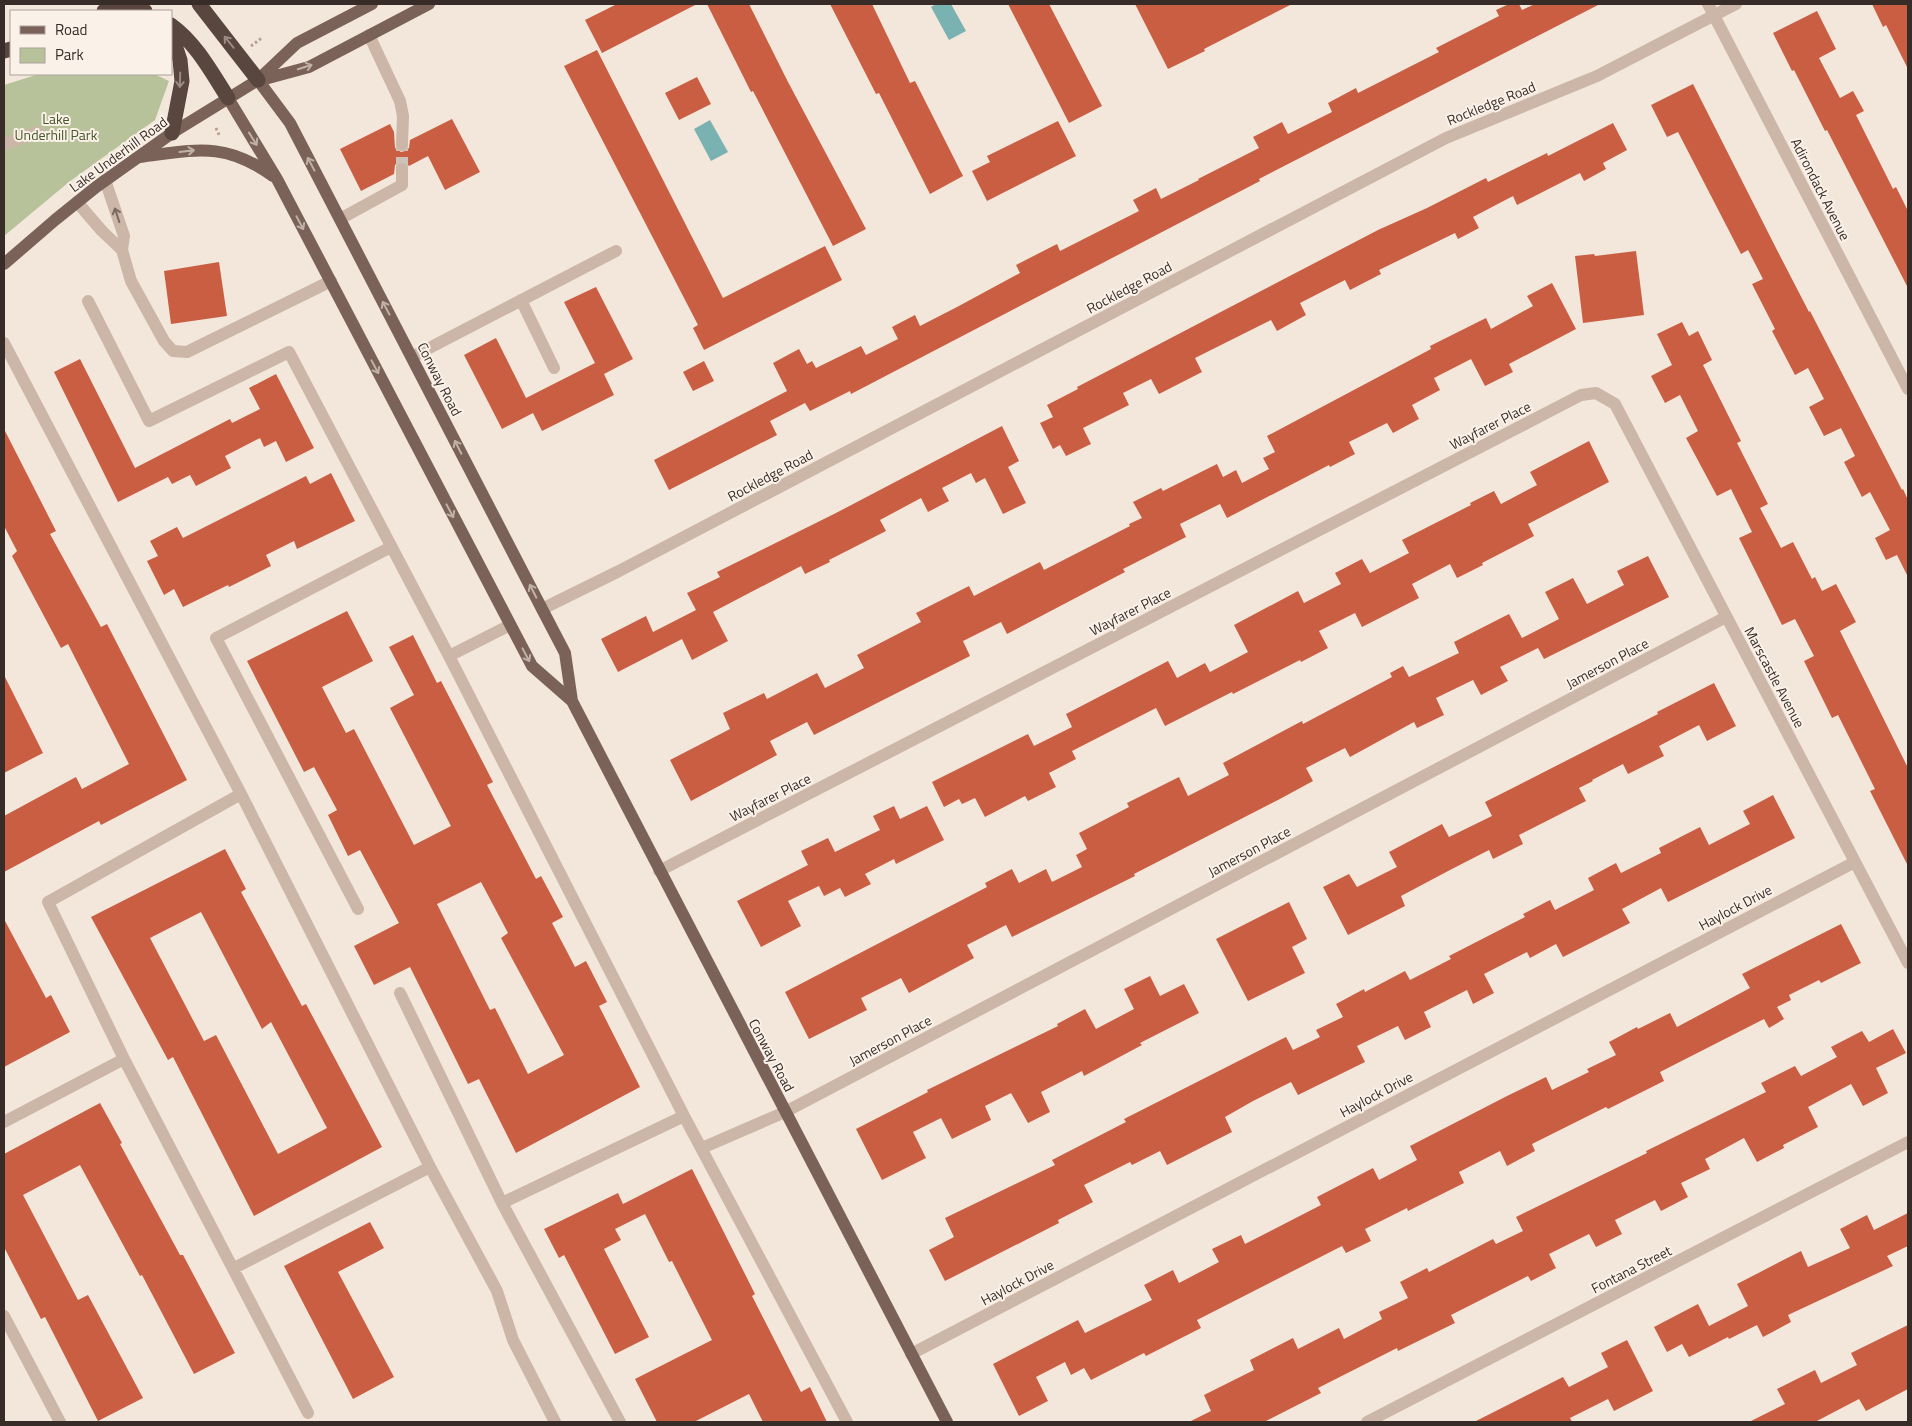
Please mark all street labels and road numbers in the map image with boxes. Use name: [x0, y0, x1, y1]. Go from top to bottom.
street label: Rockledge Road: [1443, 76, 1539, 130]
street label: Lake Underhill Road: [65, 111, 171, 197]
street label: Adirondack Avenue: [1786, 134, 1856, 244]
street label: Rockledge Road: [1083, 256, 1175, 318]
street label: Conway Road: [412, 339, 468, 419]
street label: Wayfarer Place: [1446, 395, 1534, 455]
street label: Rockledge Road: [724, 444, 816, 506]
street label: Wayfarer Place: [1086, 581, 1174, 641]
street label: Marscastle Avenue: [1739, 623, 1811, 731]
street label: Jamerson Place: [1562, 632, 1652, 694]
street label: Wayfarer Place: [726, 767, 814, 827]
street label: Jamerson Place: [1204, 820, 1294, 882]
street label: Haylock Drive: [1695, 879, 1775, 935]
street label: Jamerson Place: [845, 1009, 935, 1071]
street label: Conway Road: [744, 1015, 800, 1095]
street label: Haylock Drive: [1336, 1066, 1416, 1122]
street label: Fontana Street: [1587, 1240, 1675, 1298]
street label: Haylock Drive: [977, 1254, 1057, 1310]

